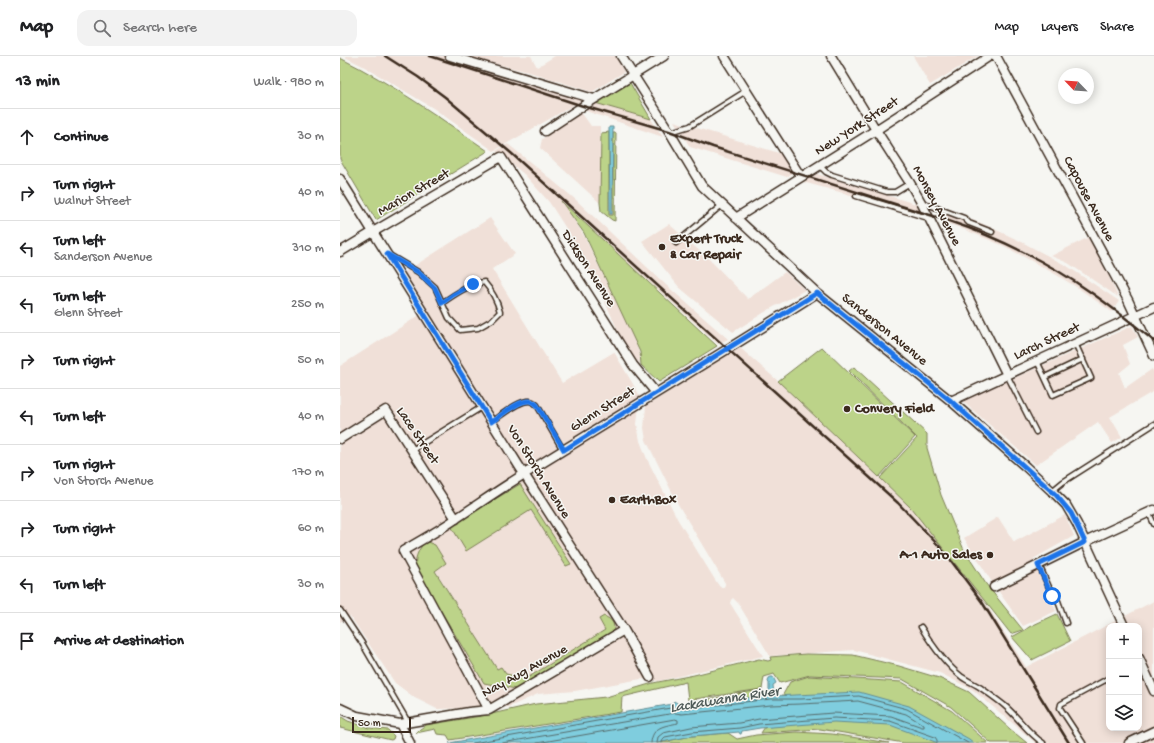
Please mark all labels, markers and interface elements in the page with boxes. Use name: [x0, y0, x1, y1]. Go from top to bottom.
search box: [77, 10, 357, 46]
text: Map: [20, 16, 53, 39]
icon: search: [91, 17, 113, 39]
text: Search here: [123, 19, 197, 37]
text: Map: [995, 19, 1019, 36]
text: Layers: [1041, 19, 1078, 36]
text: Share: [1100, 19, 1134, 36]
north arrow: [1058, 68, 1094, 104]
text: 13 min: [16, 72, 60, 92]
text: Walk · 980 m: [254, 75, 324, 90]
street label: New York Street: [812, 93, 903, 160]
icon: ahead: [16, 126, 38, 148]
text: Continue: [54, 128, 108, 146]
text: 30 m: [298, 129, 324, 144]
street label: Capouse Avenue: [1058, 154, 1118, 245]
street label: Monsey Avenue: [908, 163, 965, 250]
street label: Marion Street: [375, 165, 454, 220]
text: Turn right: [54, 176, 114, 194]
icon: right: [16, 182, 38, 204]
text: 40 m: [298, 185, 324, 200]
text: Walnut Street: [54, 194, 130, 209]
street label: Dickson Avenue: [556, 227, 619, 311]
place label: Expert Truck & Car Repair: [670, 231, 744, 264]
text: Turn left: [54, 232, 105, 250]
icon: left: [16, 238, 38, 260]
text: 310 m: [292, 241, 324, 256]
marker: Expert Truck & Car Repair: [657, 242, 667, 252]
text: Sanderson Avenue: [54, 250, 152, 265]
route end: [464, 275, 482, 293]
text: Turn left: [54, 288, 105, 306]
street label: Sanderson Avenue: [838, 290, 931, 370]
icon: left: [16, 294, 38, 316]
text: 250 m: [291, 297, 324, 312]
text: Glenn Street: [54, 306, 122, 321]
street label: Larch Street: [1011, 319, 1084, 365]
icon: right: [16, 350, 38, 372]
text: Turn right: [54, 352, 114, 370]
text: 50 m: [297, 353, 324, 368]
street label: Glenn Street: [568, 383, 640, 437]
place label: Convery Field: [854, 401, 936, 418]
street label: Lace Street: [392, 404, 443, 469]
marker: Convery Field: [842, 404, 852, 414]
icon: left: [16, 406, 38, 428]
text: Turn left: [54, 408, 105, 426]
text: 40 m: [298, 409, 324, 424]
street label: Von Storch Avenue: [502, 421, 574, 523]
text: Turn right: [54, 456, 114, 474]
icon: right: [16, 462, 38, 484]
text: 170 m: [292, 465, 324, 480]
text: Von Storch Avenue: [54, 474, 154, 489]
place label: EarthBox: [620, 492, 677, 509]
marker: EarthBox: [607, 495, 617, 505]
icon: right: [16, 518, 38, 540]
text: Turn right: [54, 520, 114, 538]
text: 60 m: [298, 521, 324, 536]
place label: A-1 Auto Sales: [899, 547, 983, 564]
marker: A-1 Auto Sales: [985, 550, 995, 560]
icon: left: [16, 574, 38, 596]
text: Turn left: [54, 576, 105, 594]
text: 30 m: [298, 577, 324, 592]
route start: [1043, 587, 1061, 605]
map controls: [1106, 623, 1142, 731]
button: +: [1106, 623, 1142, 659]
icon: arrive: [16, 630, 38, 652]
text: Arrive at destination: [54, 632, 184, 650]
street label: Nay Aug Avenue: [479, 641, 571, 703]
button: −: [1106, 659, 1142, 695]
water label: Lackawanna River: [669, 682, 784, 718]
button: layers: [1106, 695, 1142, 731]
scale bar: [352, 715, 411, 734]
text: 50 m: [358, 718, 380, 730]

